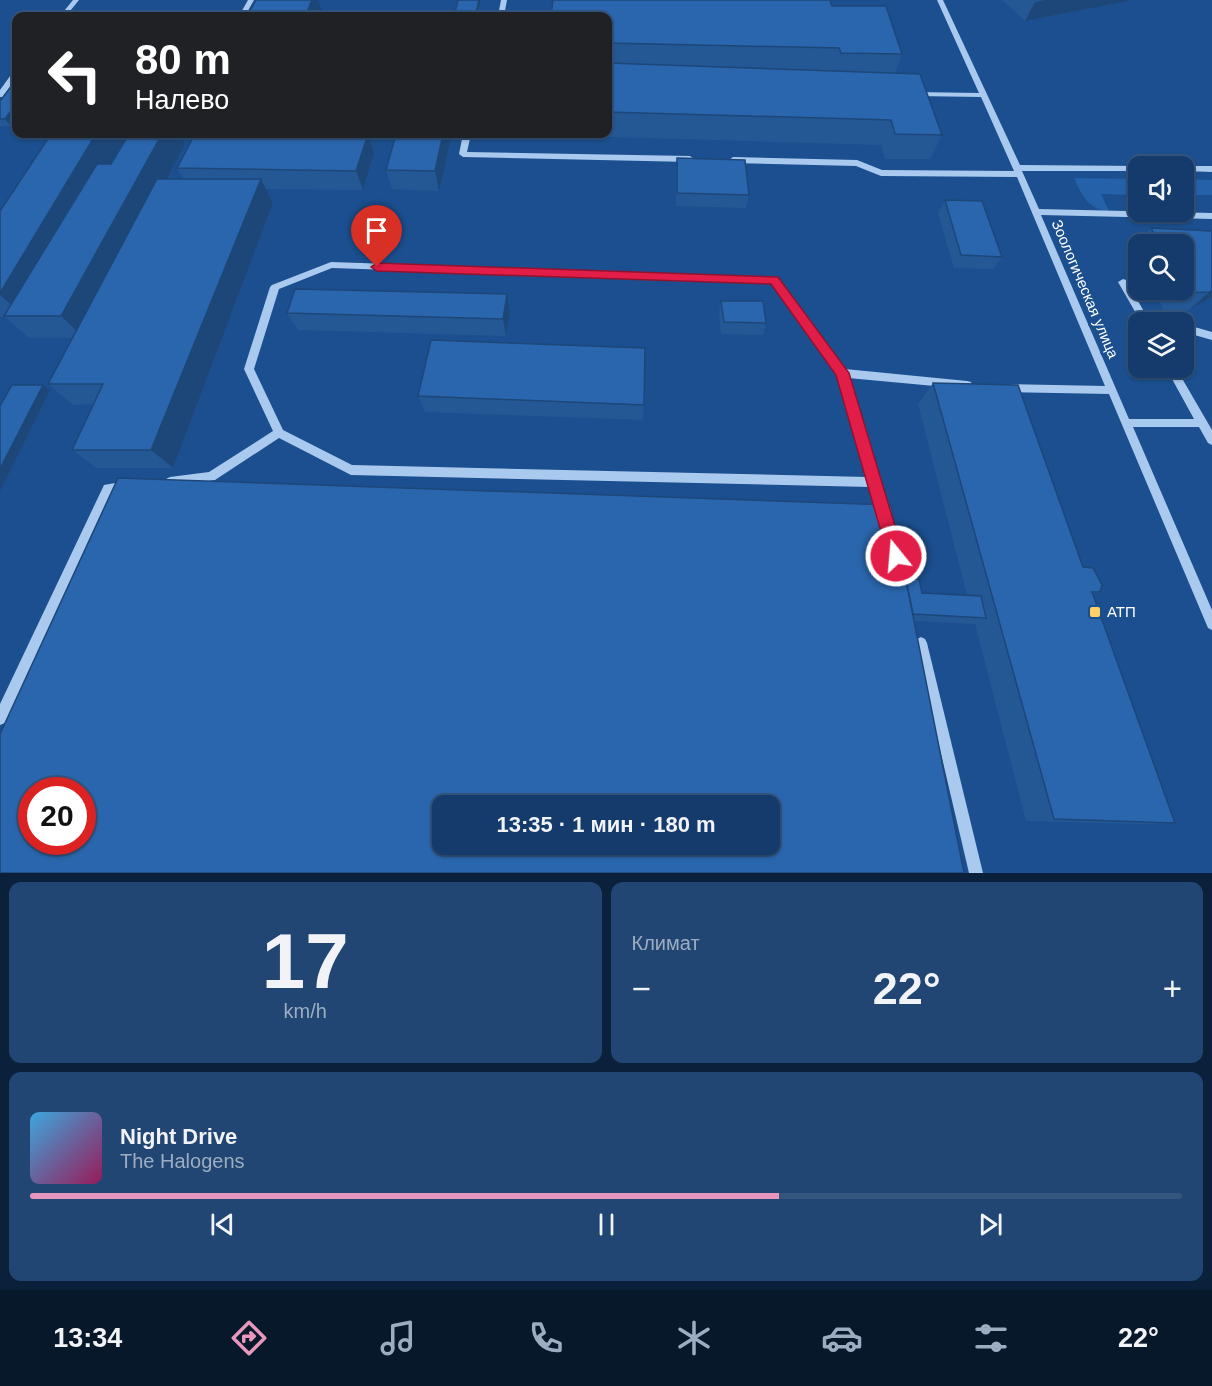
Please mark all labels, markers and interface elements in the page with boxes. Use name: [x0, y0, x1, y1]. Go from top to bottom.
icon: left: [36, 36, 114, 114]
text: 80 m: [135, 36, 231, 83]
text: Налево: [135, 85, 229, 115]
map controls: [1128, 156, 1194, 378]
button: sound: [1128, 156, 1194, 222]
pin: [351, 205, 402, 267]
icon: arrive: [360, 214, 393, 247]
street label: Зоологическая улица: [1049, 217, 1123, 361]
button: search: [1128, 234, 1194, 300]
button: layers: [1128, 312, 1194, 378]
position arrow: [864, 524, 928, 588]
place label: АТП: [1107, 603, 1136, 620]
marker: АТП: [1088, 605, 1102, 619]
speed limit sign: 20: [18, 777, 96, 855]
text: 13:35 · 1 мин · 180 m: [496, 812, 716, 837]
text: 17: [262, 917, 349, 1005]
text: Климат: [632, 932, 700, 954]
text: 22°: [873, 963, 941, 1014]
text: −: [632, 970, 651, 1007]
text: +: [1163, 970, 1182, 1007]
text: km/h: [284, 1000, 327, 1022]
text: Night Drive: [120, 1124, 237, 1149]
text: The Halogens: [120, 1150, 245, 1172]
icon: previous: [206, 1208, 239, 1241]
icon: pause: [590, 1208, 623, 1241]
icon: next: [974, 1208, 1007, 1241]
icon: directions: [228, 1317, 270, 1359]
icon: music: [377, 1317, 419, 1359]
icon: phone: [525, 1317, 567, 1359]
icon: climate: [673, 1317, 715, 1359]
icon: car: [821, 1317, 863, 1359]
icon: filters: [970, 1317, 1012, 1359]
text: 13:34: [53, 1323, 122, 1353]
text: 22°: [1118, 1323, 1159, 1353]

